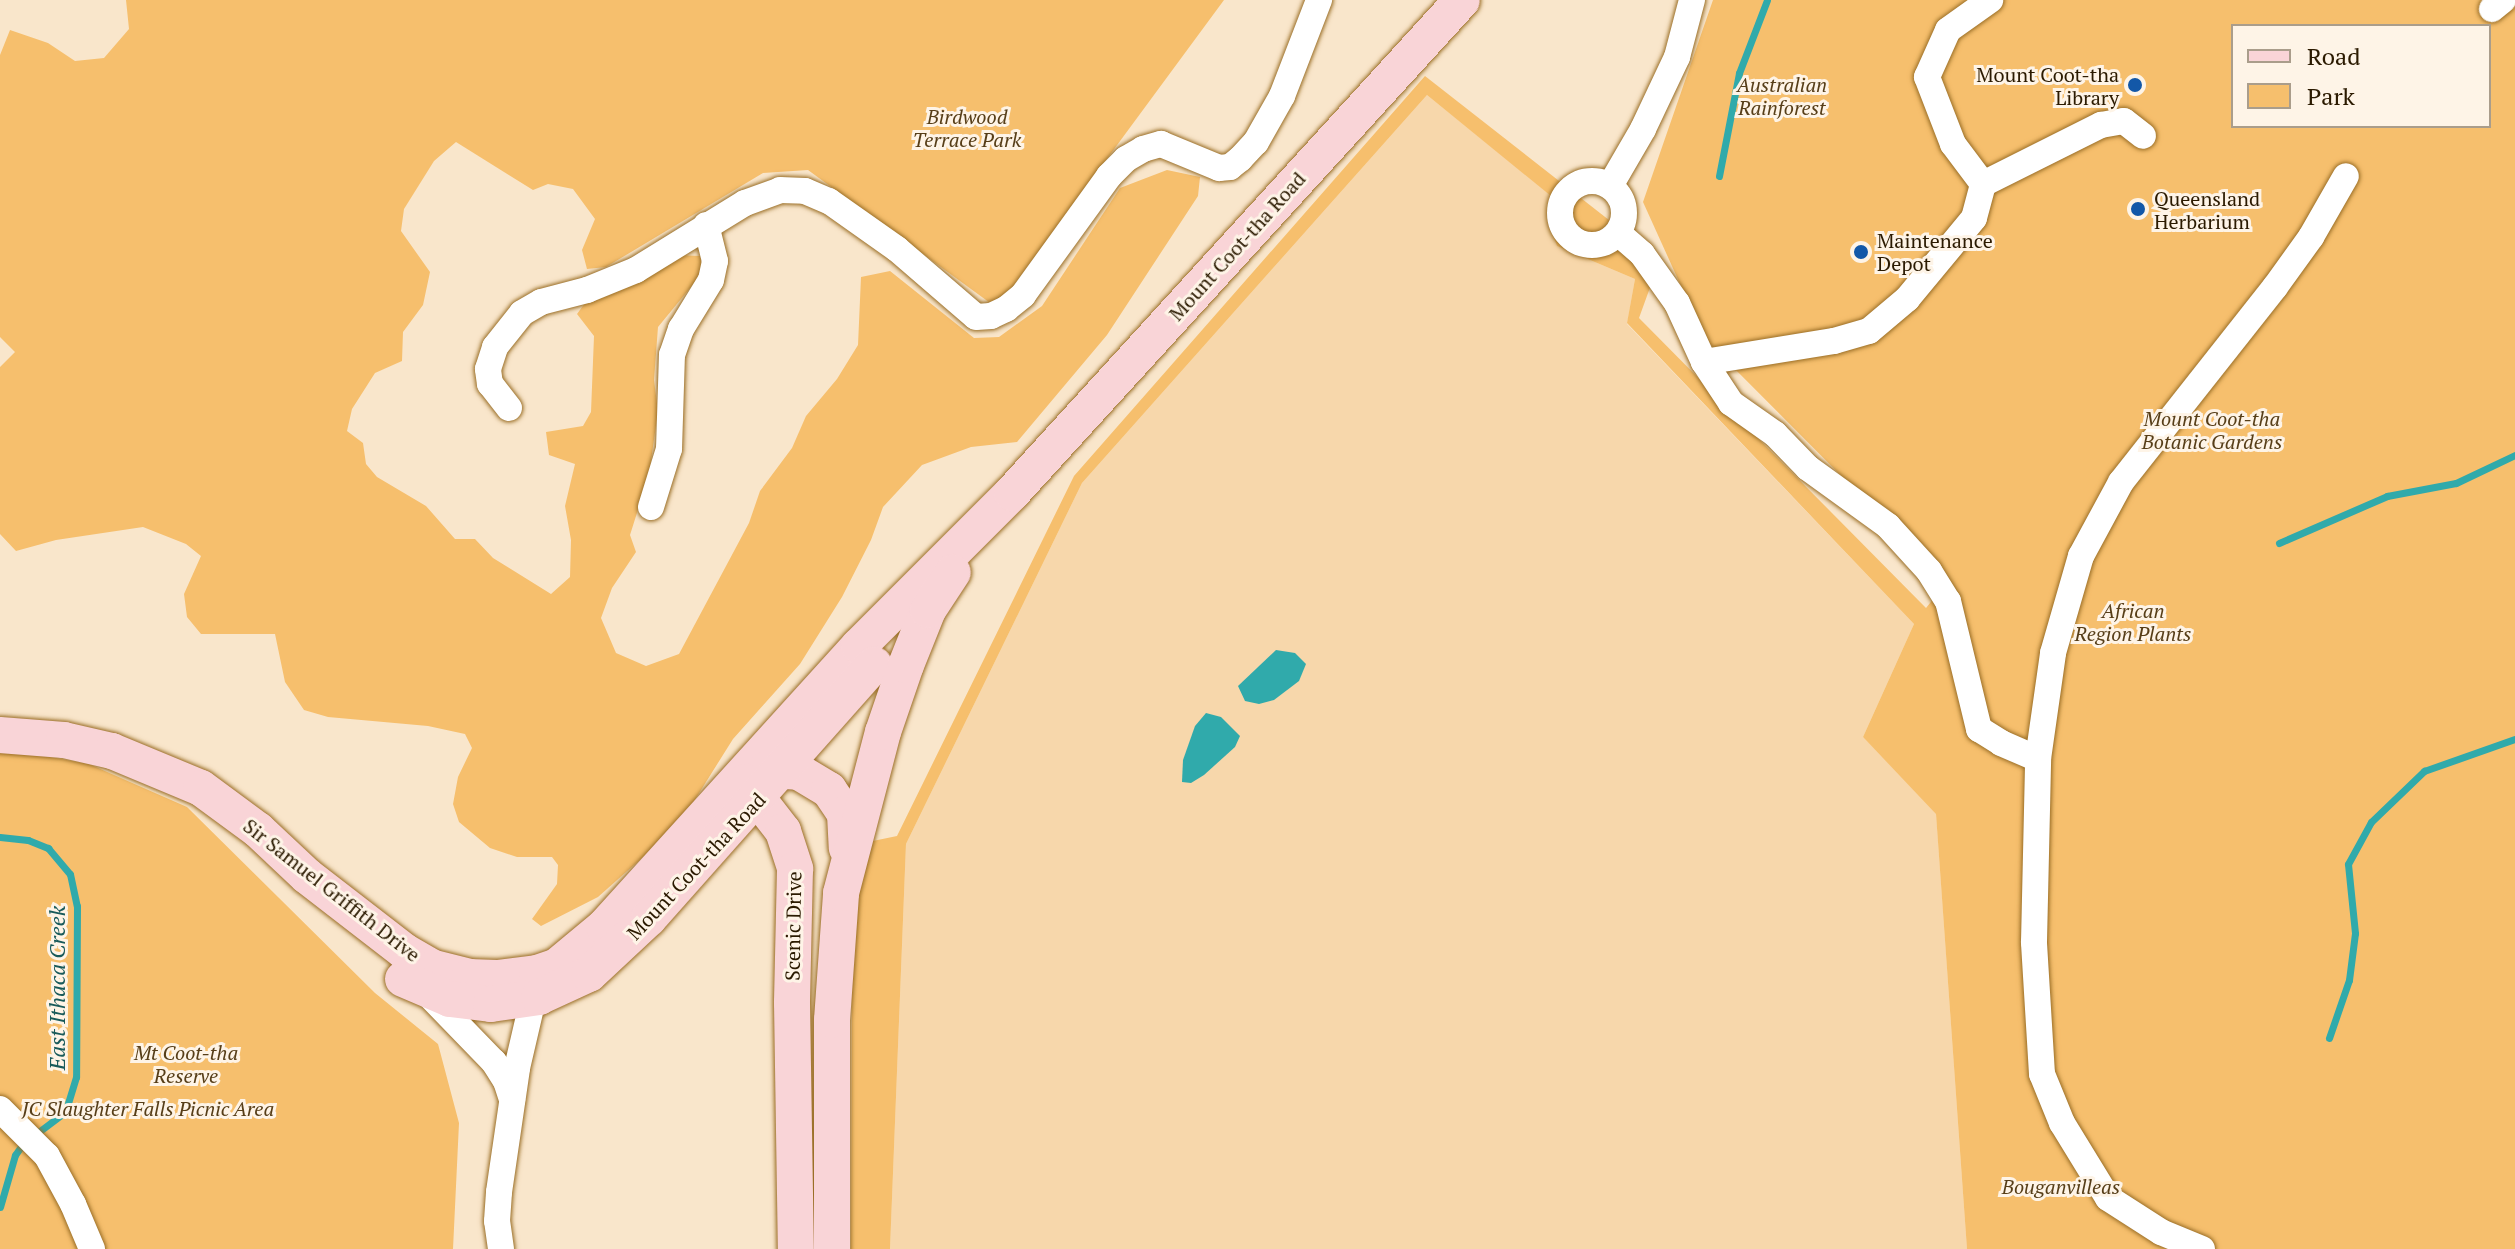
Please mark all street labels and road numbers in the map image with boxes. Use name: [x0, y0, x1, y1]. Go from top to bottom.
street label: Mount Coot-tha Road: [1164, 167, 1310, 325]
street label: Mount Coot-tha Road: [622, 788, 770, 944]
street label: Sir Samuel Griffith Drive: [239, 813, 425, 967]
street label: Scenic Drive: [780, 871, 806, 981]

